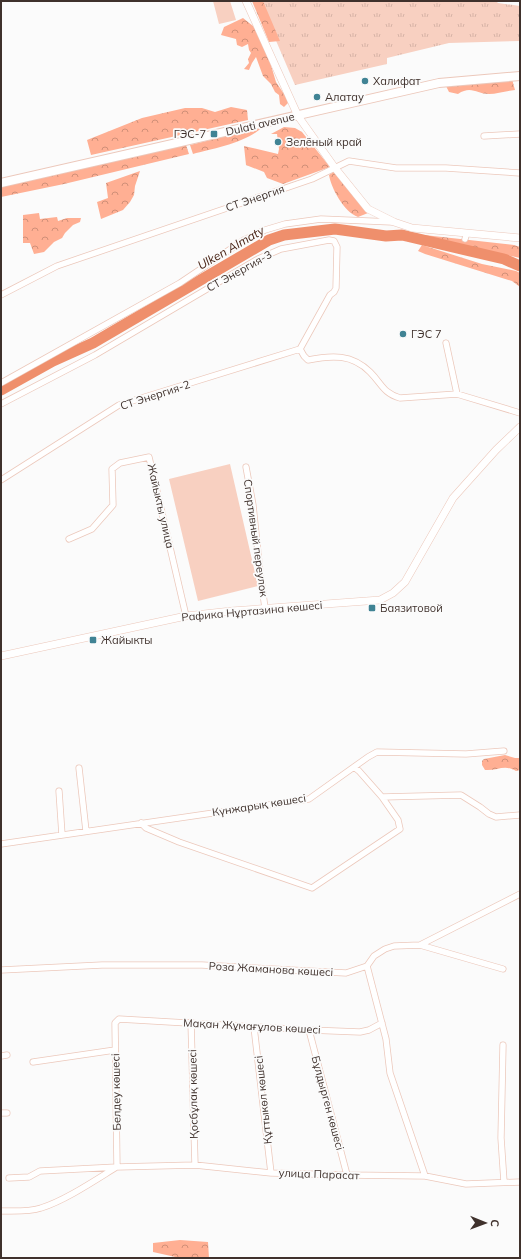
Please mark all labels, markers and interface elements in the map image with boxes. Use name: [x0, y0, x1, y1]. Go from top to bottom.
place label: Халифат: [373, 74, 421, 88]
marker: Халифат: [360, 76, 370, 86]
place label: Алатау: [325, 90, 364, 104]
marker: Алатау: [312, 92, 322, 102]
street label: Dulati avenue: [224, 109, 296, 139]
place label: ГЭС-7: [174, 127, 206, 141]
marker: ГЭС-7: [209, 129, 219, 139]
place label: Зелёный край: [286, 135, 362, 149]
marker: Зелёный край: [273, 137, 283, 147]
street label: СТ Энергия: [224, 181, 286, 215]
water label: Ulken Almaty: [195, 222, 267, 273]
street label: СТ Энергия-3: [204, 247, 274, 295]
place label: ГЭС 7: [411, 327, 442, 341]
marker: ГЭС 7: [398, 329, 408, 339]
street label: СТ Энергия-2: [118, 377, 192, 413]
street label: Жайыкты улица: [144, 462, 178, 550]
street label: Спортивный переулок: [241, 478, 271, 598]
street label: Рафика Нұртазина көшесі: [181, 598, 323, 624]
place label: Баязитовой: [380, 601, 443, 615]
marker: Баязитовой: [367, 603, 377, 613]
place label: Жайыкты: [101, 633, 153, 647]
marker: Жайыкты: [88, 635, 98, 645]
street label: Күнжарық көшесі: [211, 791, 307, 819]
street label: Роза Жаманова көшесі: [208, 959, 334, 979]
street label: Мақан Жұмағұлов көшесі: [183, 1015, 321, 1037]
street label: Қосбұлақ көшесі: [185, 1049, 201, 1139]
street label: Белдеу көшесі: [108, 1053, 124, 1131]
street label: Бұлдырген көшесі: [309, 1054, 347, 1152]
street label: Құттыкөл көшесі: [251, 1055, 275, 1145]
street label: улица Парасат: [278, 1166, 360, 1182]
north arrow: [465, 1203, 505, 1243]
text: С: [488, 1219, 502, 1228]

